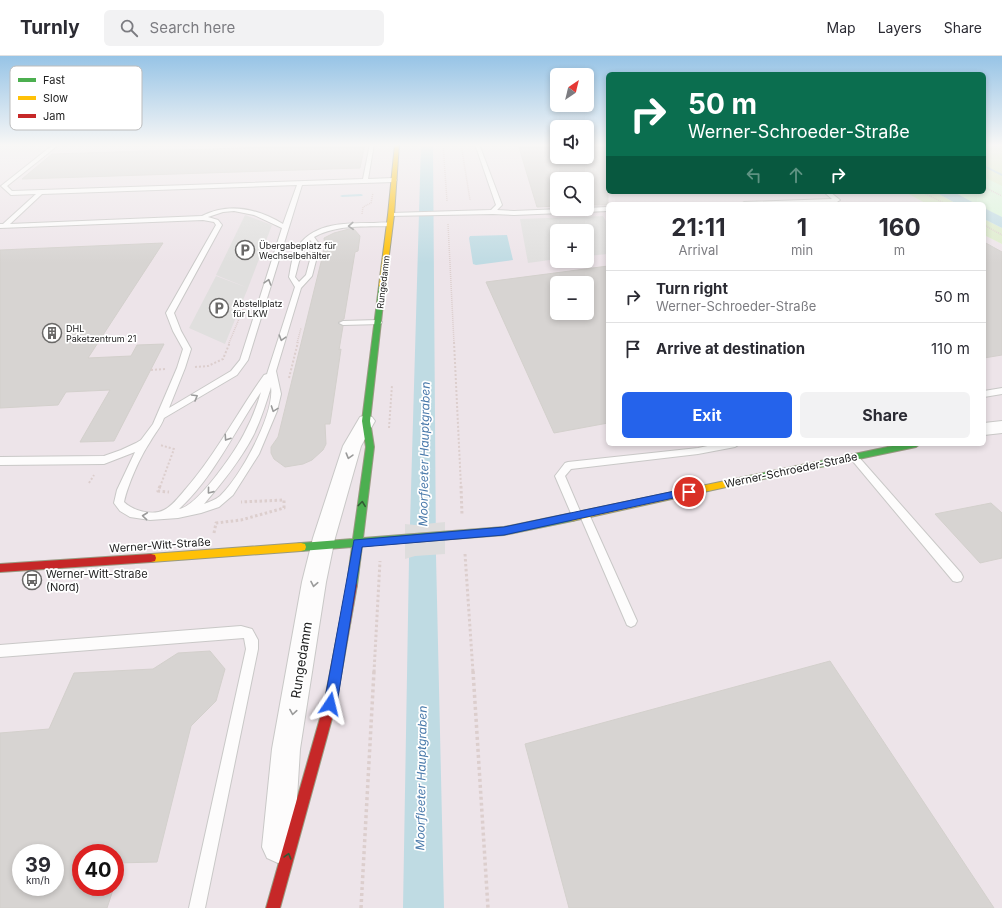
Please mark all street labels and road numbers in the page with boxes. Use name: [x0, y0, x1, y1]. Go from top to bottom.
street label: Rungedamm: [374, 255, 392, 309]
street label: Werner-Schroeder-Straße: [723, 449, 859, 491]
street label: Werner-Witt-Straße: [109, 534, 211, 556]
street label: Rungedamm: [287, 621, 315, 699]

